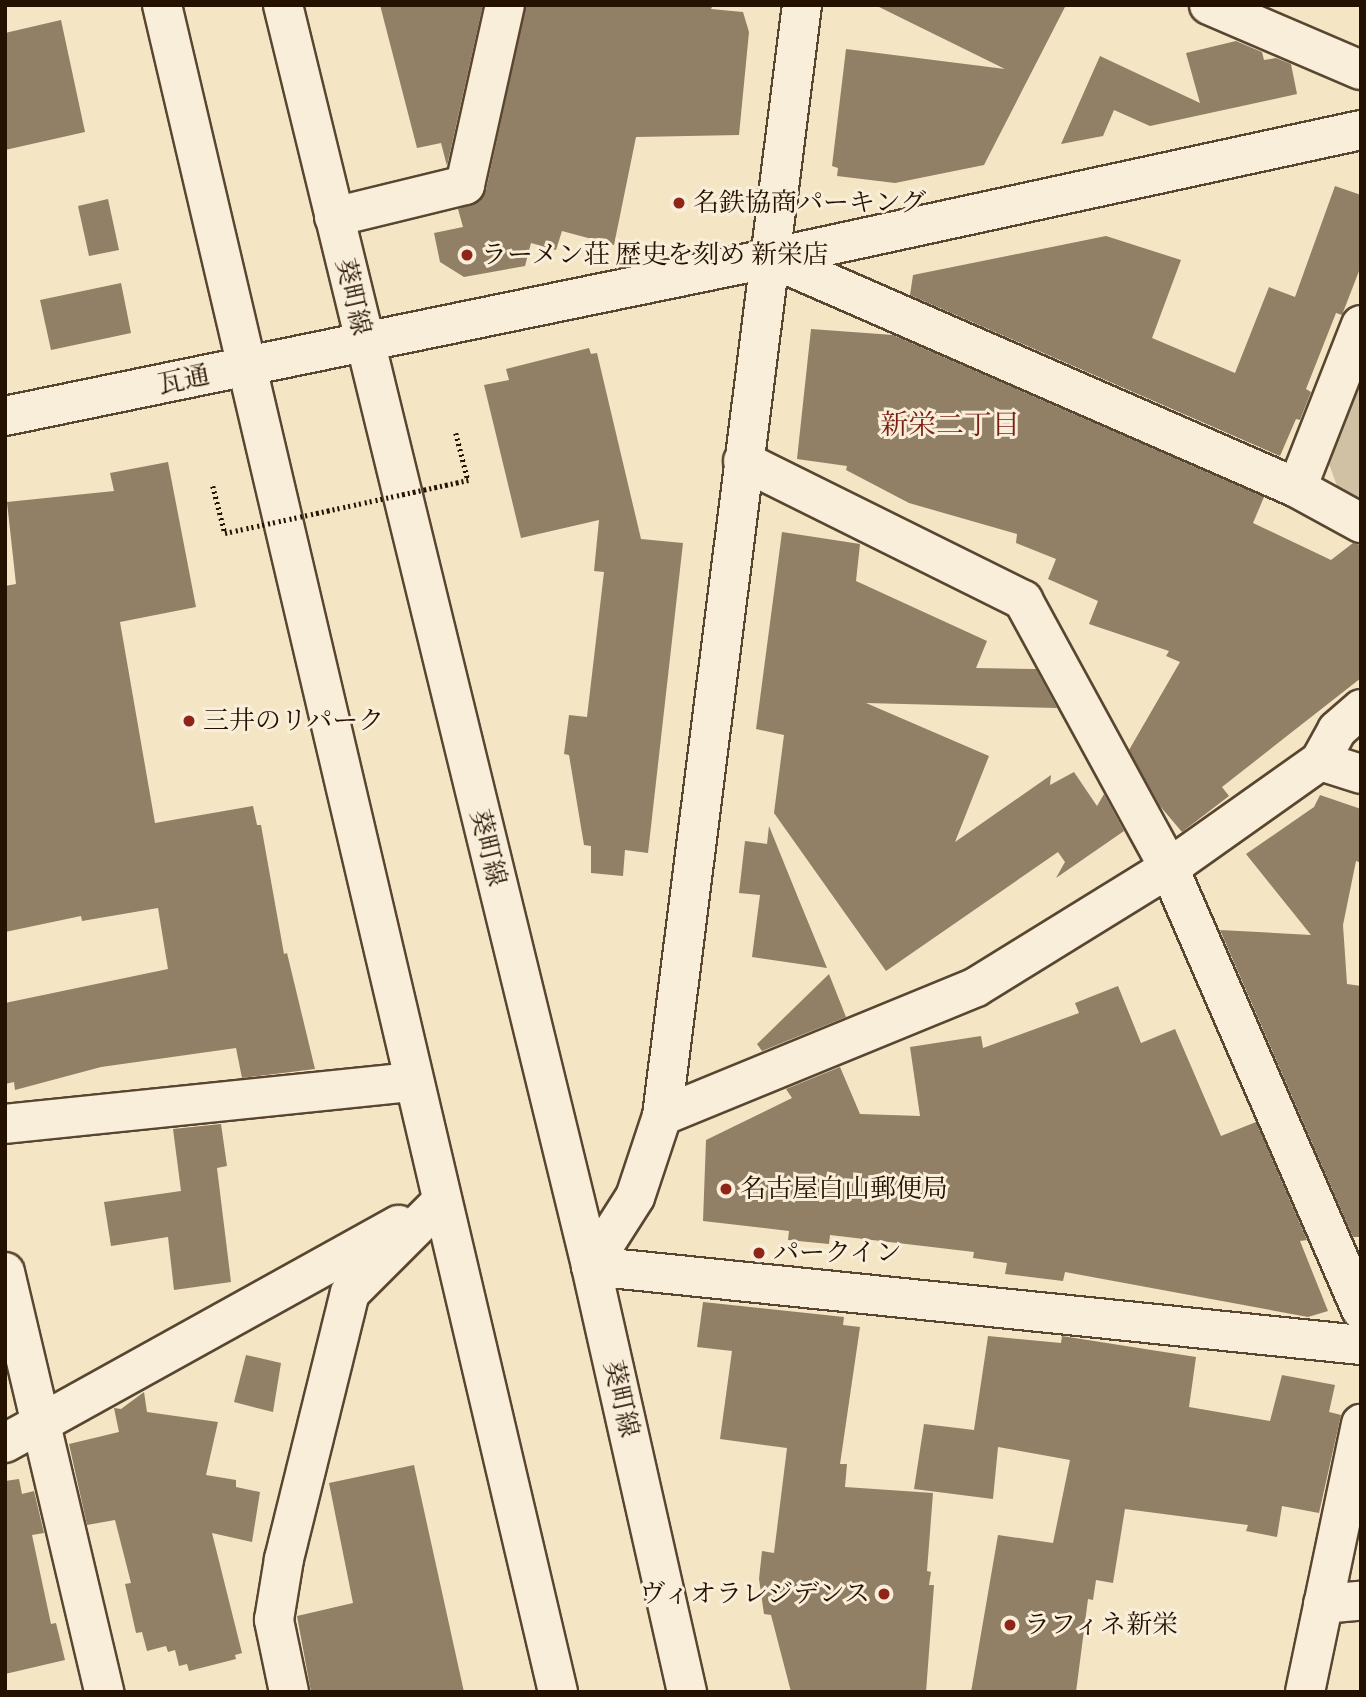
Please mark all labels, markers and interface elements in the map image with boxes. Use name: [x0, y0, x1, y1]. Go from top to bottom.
place label: 名鉄協商パーキング: [693, 187, 927, 219]
marker: 名鉄協商パーキング: [671, 195, 687, 211]
place label: ラーメン荘 歴史を刻め 新栄店: [481, 239, 830, 271]
marker: ラーメン荘 歴史を刻め 新栄店: [459, 247, 475, 263]
street label: 葵町線: [329, 255, 377, 339]
street label: 瓦通: [155, 359, 213, 401]
district label: 新栄二丁目: [880, 408, 1020, 442]
place label: 三井のリパーク: [203, 705, 385, 737]
marker: 三井のリパーク: [181, 713, 197, 729]
street label: 葵町線: [463, 806, 513, 890]
place label: 名古屋白山郵便局: [740, 1173, 948, 1205]
marker: 名古屋白山郵便局: [718, 1181, 734, 1197]
place label: パークイン: [773, 1237, 903, 1269]
marker: パークイン: [751, 1245, 767, 1261]
street label: 葵町線: [597, 1357, 645, 1441]
place label: ヴィオラレジデンス: [636, 1578, 870, 1610]
marker: ヴィオラレジデンス: [876, 1586, 892, 1602]
place label: ラフィネ新栄: [1024, 1609, 1180, 1641]
marker: ラフィネ新栄: [1002, 1617, 1018, 1633]

